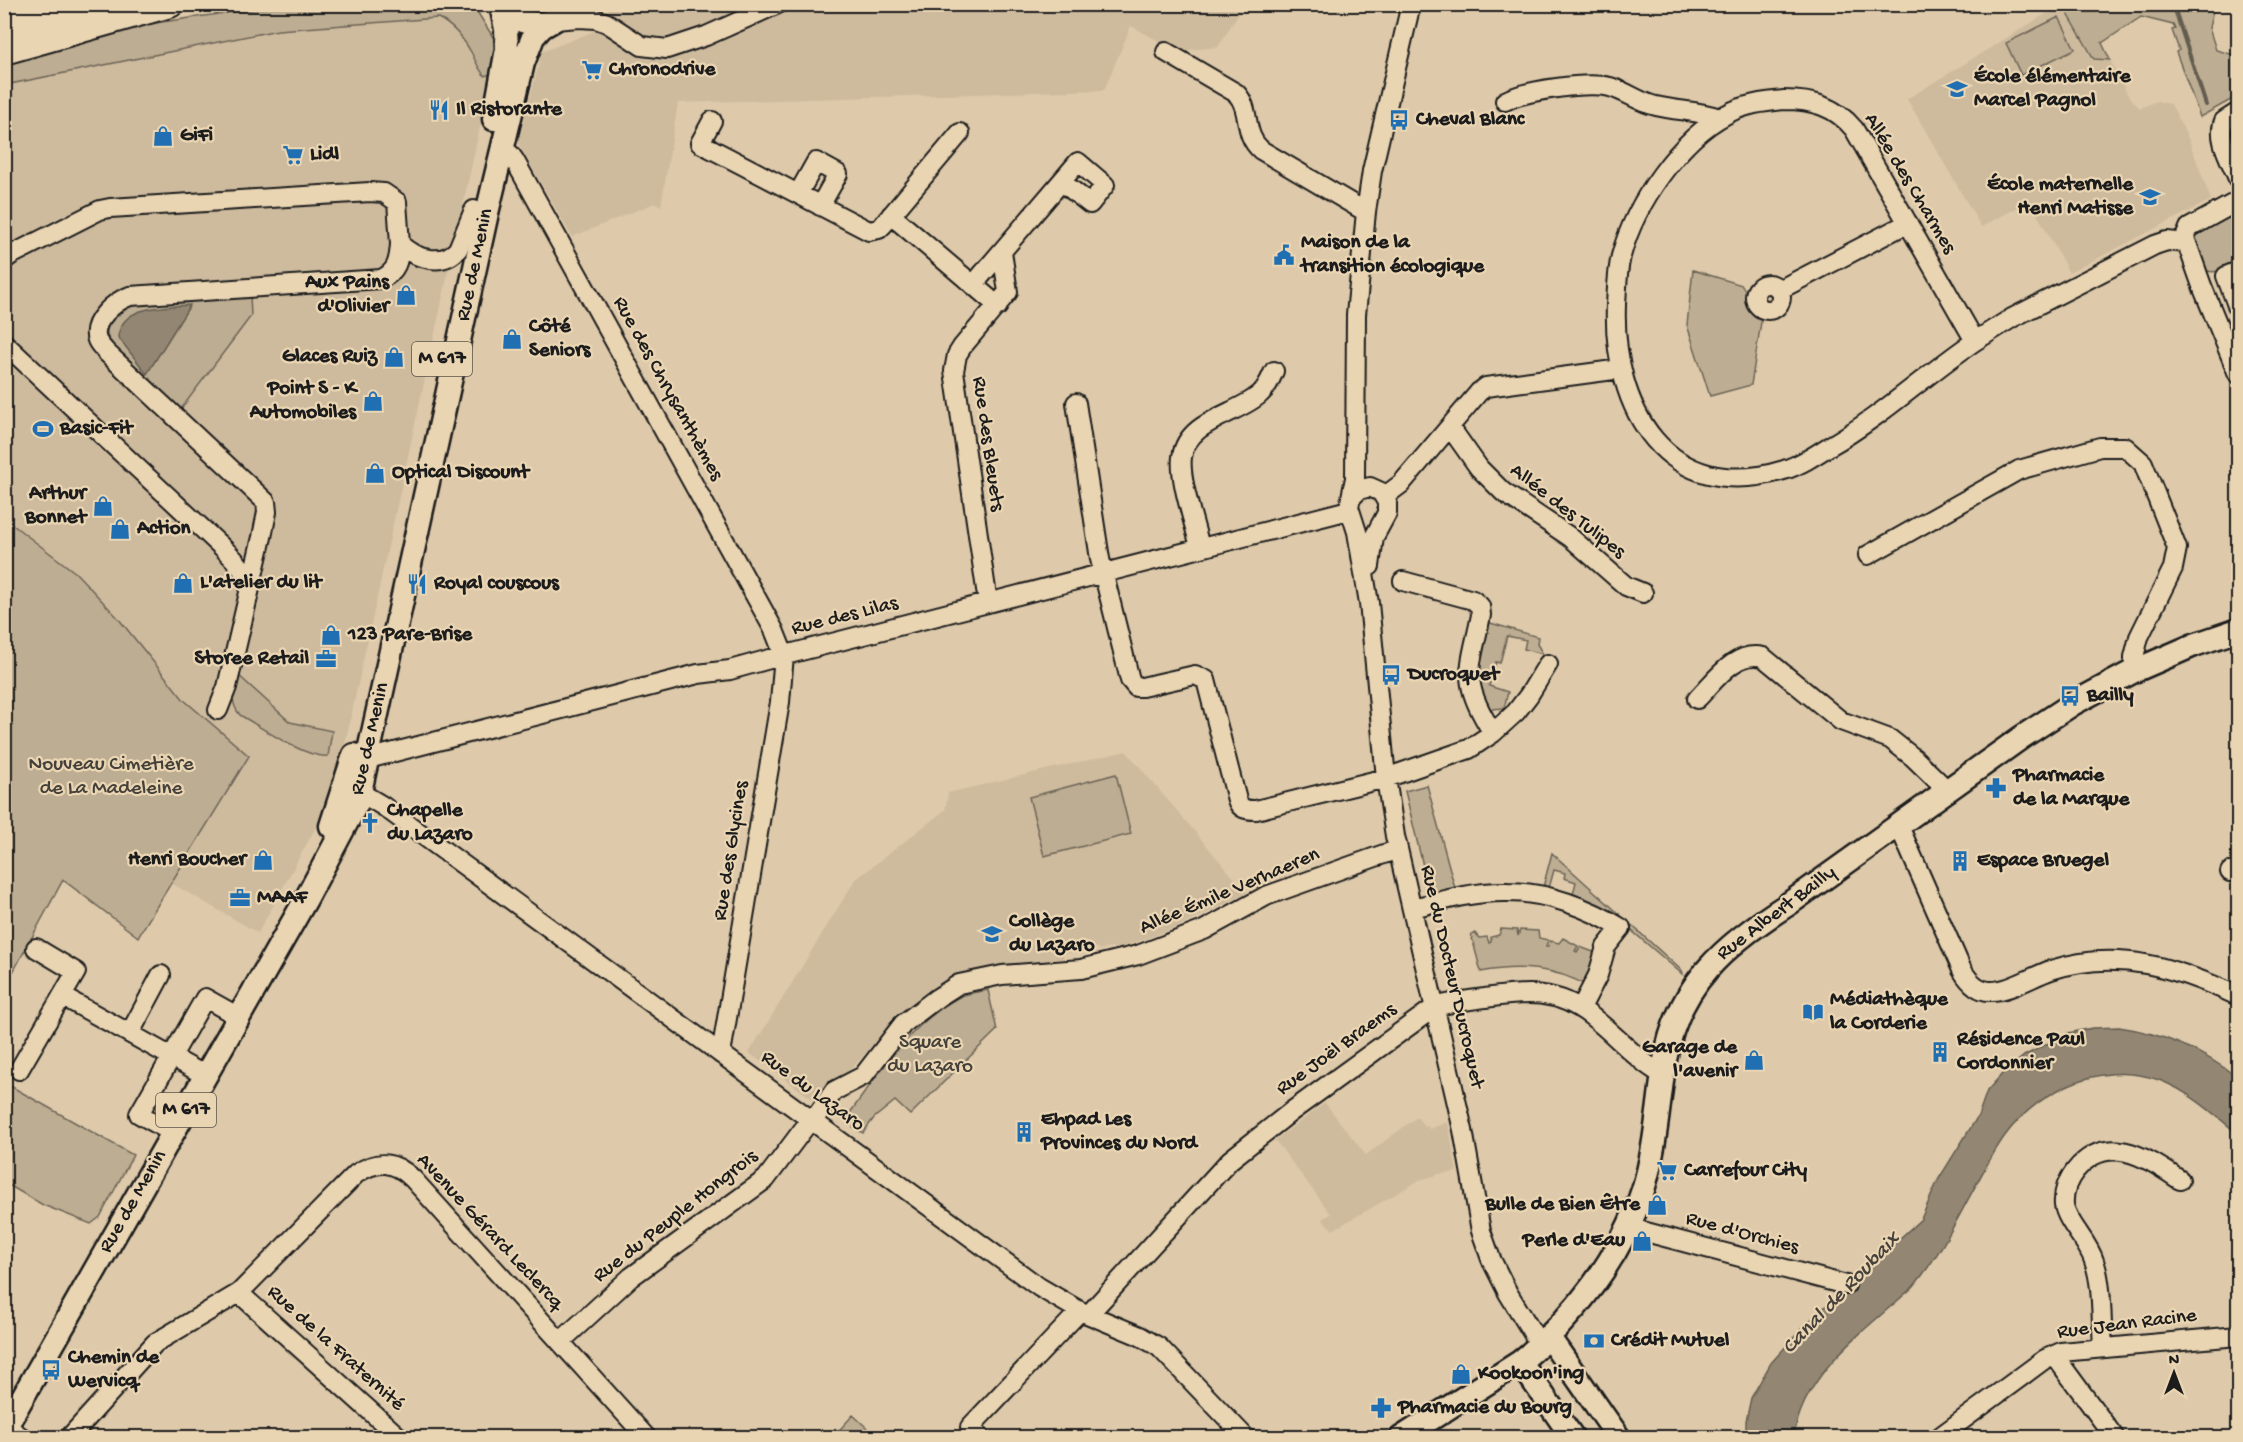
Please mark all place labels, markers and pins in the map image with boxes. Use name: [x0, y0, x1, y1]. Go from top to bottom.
supermarket icon: Chronodrive: [580, 58, 604, 82]
place label: Chronodrive: [608, 58, 716, 83]
place label: École élémentaire Marcel Pagnol: [1974, 65, 2132, 114]
school or university icon: École élémentaire Marcel Pagnol: [1945, 77, 1969, 101]
restaurant icon: Il Ristorante: [427, 98, 451, 122]
place label: Il Ristorante: [456, 98, 563, 123]
bus stop icon: Cheval Blanc: [1387, 108, 1411, 132]
place label: Cheval Blanc: [1415, 108, 1526, 133]
shop icon: GiFi: [151, 124, 175, 148]
place label: GiFi: [180, 124, 213, 149]
supermarket icon: Lidl: [281, 143, 305, 167]
place label: Lidl: [310, 143, 340, 168]
place label: École maternelle Henri Matisse: [1987, 173, 2134, 222]
school or university icon: École maternelle Henri Matisse: [2138, 185, 2162, 209]
place label: Maison de la transition écologique: [1299, 231, 1485, 280]
public building icon: Maison de la transition écologique: [1272, 243, 1296, 267]
place label: Aux Pains d'Olivier: [304, 271, 392, 320]
shop icon: Aux Pains d'Olivier: [394, 283, 418, 307]
place label: Côté Seniors: [528, 315, 591, 364]
shop icon: Côté Seniors: [500, 327, 524, 351]
place label: Glaces Ruiz: [282, 345, 379, 370]
shop icon: Glaces Ruiz: [382, 345, 406, 369]
place label: Point S - K Automobiles: [249, 377, 358, 426]
shop icon: Point S - K Automobiles: [361, 389, 385, 413]
sports icon: Basic-Fit: [31, 417, 55, 441]
place label: Basic-Fit: [59, 417, 135, 442]
shop icon: Optical Discount: [363, 461, 387, 485]
place label: Optical Discount: [392, 461, 531, 486]
place label: Arthur Bonnet: [24, 482, 89, 531]
shop icon: Arthur Bonnet: [91, 494, 115, 518]
shop icon: Action: [108, 517, 132, 541]
place label: Action: [136, 517, 192, 542]
shop icon: L'atelier du lit: [171, 571, 195, 595]
place label: L'atelier du lit: [200, 571, 324, 596]
restaurant icon: Royal couscous: [405, 572, 429, 596]
place label: Royal couscous: [433, 572, 560, 597]
shop icon: 123 Pare-Brise: [319, 623, 343, 647]
place label: 123 Pare-Brise: [347, 623, 473, 648]
place label: Storee Retail: [194, 647, 309, 672]
office icon: Storee Retail: [314, 647, 338, 671]
bus stop icon: Ducroquet: [1379, 663, 1403, 687]
place label: Ducroquet: [1406, 663, 1501, 688]
bus stop icon: Bailly: [2058, 684, 2082, 708]
place label: Bailly: [2086, 684, 2134, 709]
place label: Pharmacie de la Marque: [2012, 764, 2130, 813]
pharmacy icon: Pharmacie de la Marque: [1984, 776, 2008, 800]
place label: Chapelle du Lazaro: [386, 799, 473, 848]
church icon: Chapelle du Lazaro: [358, 811, 382, 835]
place label: Henri Boucher: [128, 848, 249, 873]
shop icon: Henri Boucher: [251, 848, 275, 872]
building icon: Espace Bruegel: [1948, 849, 1972, 873]
place label: Espace Bruegel: [1977, 849, 2109, 874]
office icon: MAAF: [228, 886, 252, 910]
place label: MAAF: [257, 886, 309, 911]
place label: Collège du Lazaro: [1008, 910, 1095, 959]
school or university icon: Collège du Lazaro: [980, 922, 1004, 946]
place label: Médiathèque la Corderie: [1829, 988, 1949, 1037]
library icon: Médiathèque la Corderie: [1801, 1000, 1825, 1024]
place label: Résidence Paul Cordonnier: [1956, 1028, 2085, 1077]
place label: Garage de l'avenir: [1642, 1036, 1740, 1085]
building icon: Résidence Paul Cordonnier: [1928, 1040, 1952, 1064]
shop icon: Garage de l'avenir: [1742, 1048, 1766, 1072]
place label: Ehpad Les Provinces du Nord: [1040, 1108, 1200, 1157]
building icon: Ehpad Les Provinces du Nord: [1012, 1120, 1036, 1144]
supermarket icon: Carrefour City: [1655, 1159, 1679, 1183]
place label: Carrefour City: [1683, 1159, 1808, 1184]
place label: Bulle de Bien Être: [1484, 1192, 1641, 1218]
shop icon: Bulle de Bien Être: [1645, 1193, 1669, 1217]
place label: Perle d'Eau: [1521, 1229, 1625, 1254]
shop icon: Perle d'Eau: [1630, 1229, 1654, 1253]
bank icon: Crédit Mutuel: [1582, 1329, 1606, 1353]
place label: Crédit Mutuel: [1610, 1329, 1730, 1354]
place label: Chemin de Wervicq: [67, 1346, 160, 1395]
bus stop icon: Chemin de Wervicq: [39, 1358, 63, 1382]
shop icon: Kookoon'ing: [1449, 1362, 1473, 1386]
place label: Kookoon'ing: [1477, 1362, 1584, 1387]
pharmacy icon: Pharmacie du Bourg: [1369, 1396, 1393, 1420]
place label: Pharmacie du Bourg: [1397, 1396, 1572, 1421]

